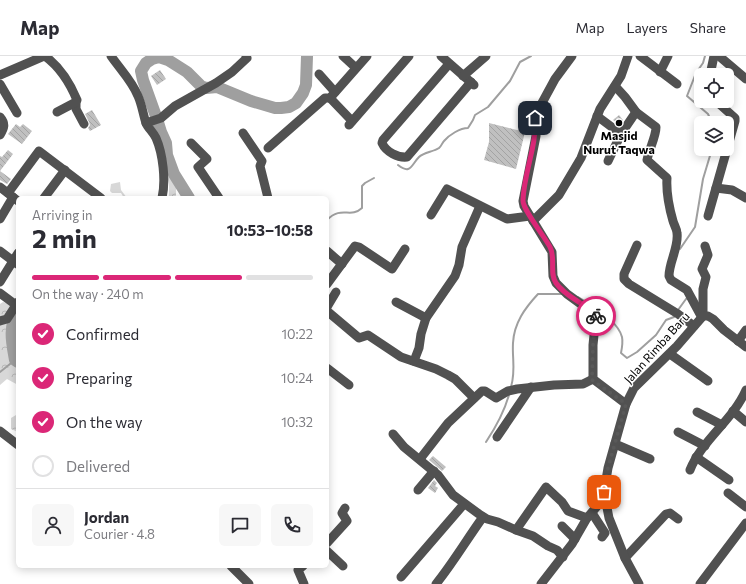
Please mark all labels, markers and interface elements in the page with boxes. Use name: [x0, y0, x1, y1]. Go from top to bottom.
text: Map: [20, 16, 59, 39]
text: Map: [576, 19, 604, 36]
text: Layers: [626, 19, 668, 36]
text: Share: [690, 19, 726, 36]
map controls: [694, 68, 734, 156]
button: locate: [694, 68, 734, 108]
pin: [518, 101, 552, 135]
icon: home: [524, 107, 546, 129]
button: layers: [694, 116, 734, 156]
marker: Masjid Nurut Taqwa: [614, 118, 624, 128]
place label: Masjid Nurut Taqwa: [583, 128, 655, 156]
text: Arriving in: [32, 207, 92, 223]
text: 10:53–10:58: [227, 221, 313, 239]
text: 2 min: [32, 222, 97, 253]
text: On the way · 240 m: [32, 286, 144, 302]
courier: [576, 296, 616, 336]
icon: bike: [585, 305, 607, 327]
street label: Jalan Rimba Baru: [621, 309, 693, 387]
icon: check: [32, 323, 54, 345]
text: Confirmed: [66, 325, 139, 343]
text: 10:22: [281, 326, 313, 342]
icon: check: [32, 367, 54, 389]
text: Preparing: [66, 369, 132, 387]
text: 10:24: [281, 370, 313, 386]
icon: check: [32, 411, 54, 433]
text: On the way: [66, 413, 143, 431]
text: 10:32: [281, 414, 313, 430]
text: Delivered: [66, 457, 130, 475]
pin: [587, 475, 621, 509]
icon: bag: [593, 481, 615, 503]
button: person: [32, 504, 74, 546]
button: chat: [219, 504, 261, 546]
button: phone: [271, 504, 313, 546]
text: Jordan: [84, 508, 129, 526]
text: Courier · 4.8: [84, 526, 155, 542]

